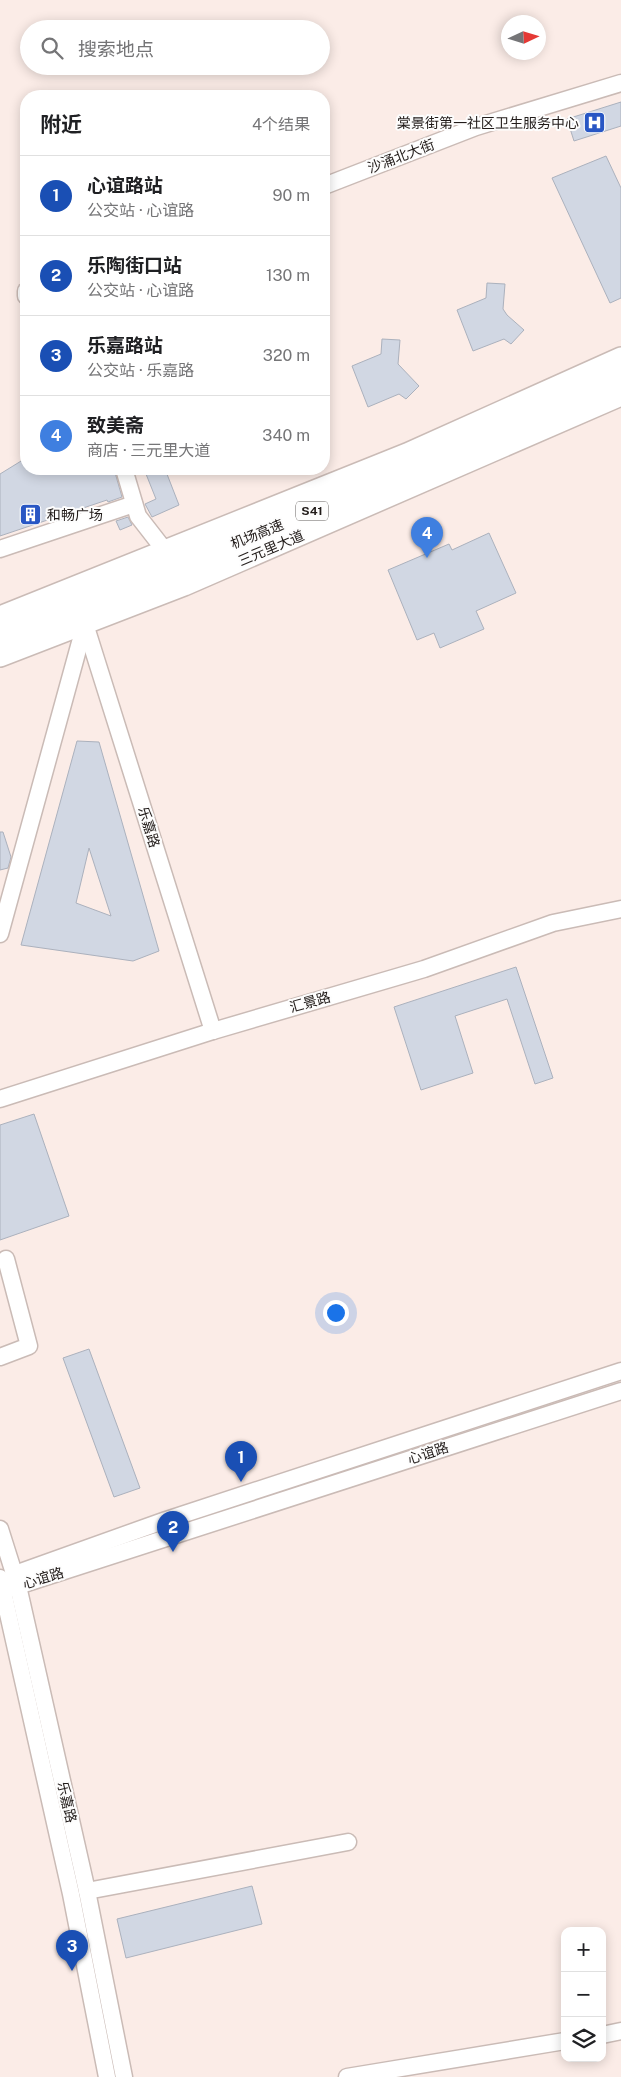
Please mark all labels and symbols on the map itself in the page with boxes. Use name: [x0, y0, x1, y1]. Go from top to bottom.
north arrow: [501, 15, 546, 60]
hospital icon: 棠景街第一社区卫生服务中心: [583, 111, 607, 135]
place label: 棠景街第一社区卫生服务中心: [397, 115, 579, 131]
street label: 沙涌北大街: [365, 136, 437, 176]
road number: S41: [296, 502, 328, 520]
building icon: 和畅广场: [19, 503, 43, 527]
place label: 和畅广场: [47, 507, 103, 523]
street label: 机场高速: [228, 516, 286, 552]
pin: 4: [411, 517, 443, 558]
street label: 三元里大道: [236, 527, 306, 569]
street label: 乐嘉路: [135, 805, 163, 849]
street label: 汇景路: [288, 989, 332, 1015]
your location: [323, 1300, 349, 1326]
street label: 心谊路: [406, 1439, 450, 1467]
pin: 1: [225, 1441, 257, 1482]
pin: 2: [157, 1511, 189, 1552]
street label: 心谊路: [21, 1564, 65, 1592]
street label: 乐嘉路: [54, 1780, 80, 1824]
pin: 3: [56, 1930, 88, 1971]

